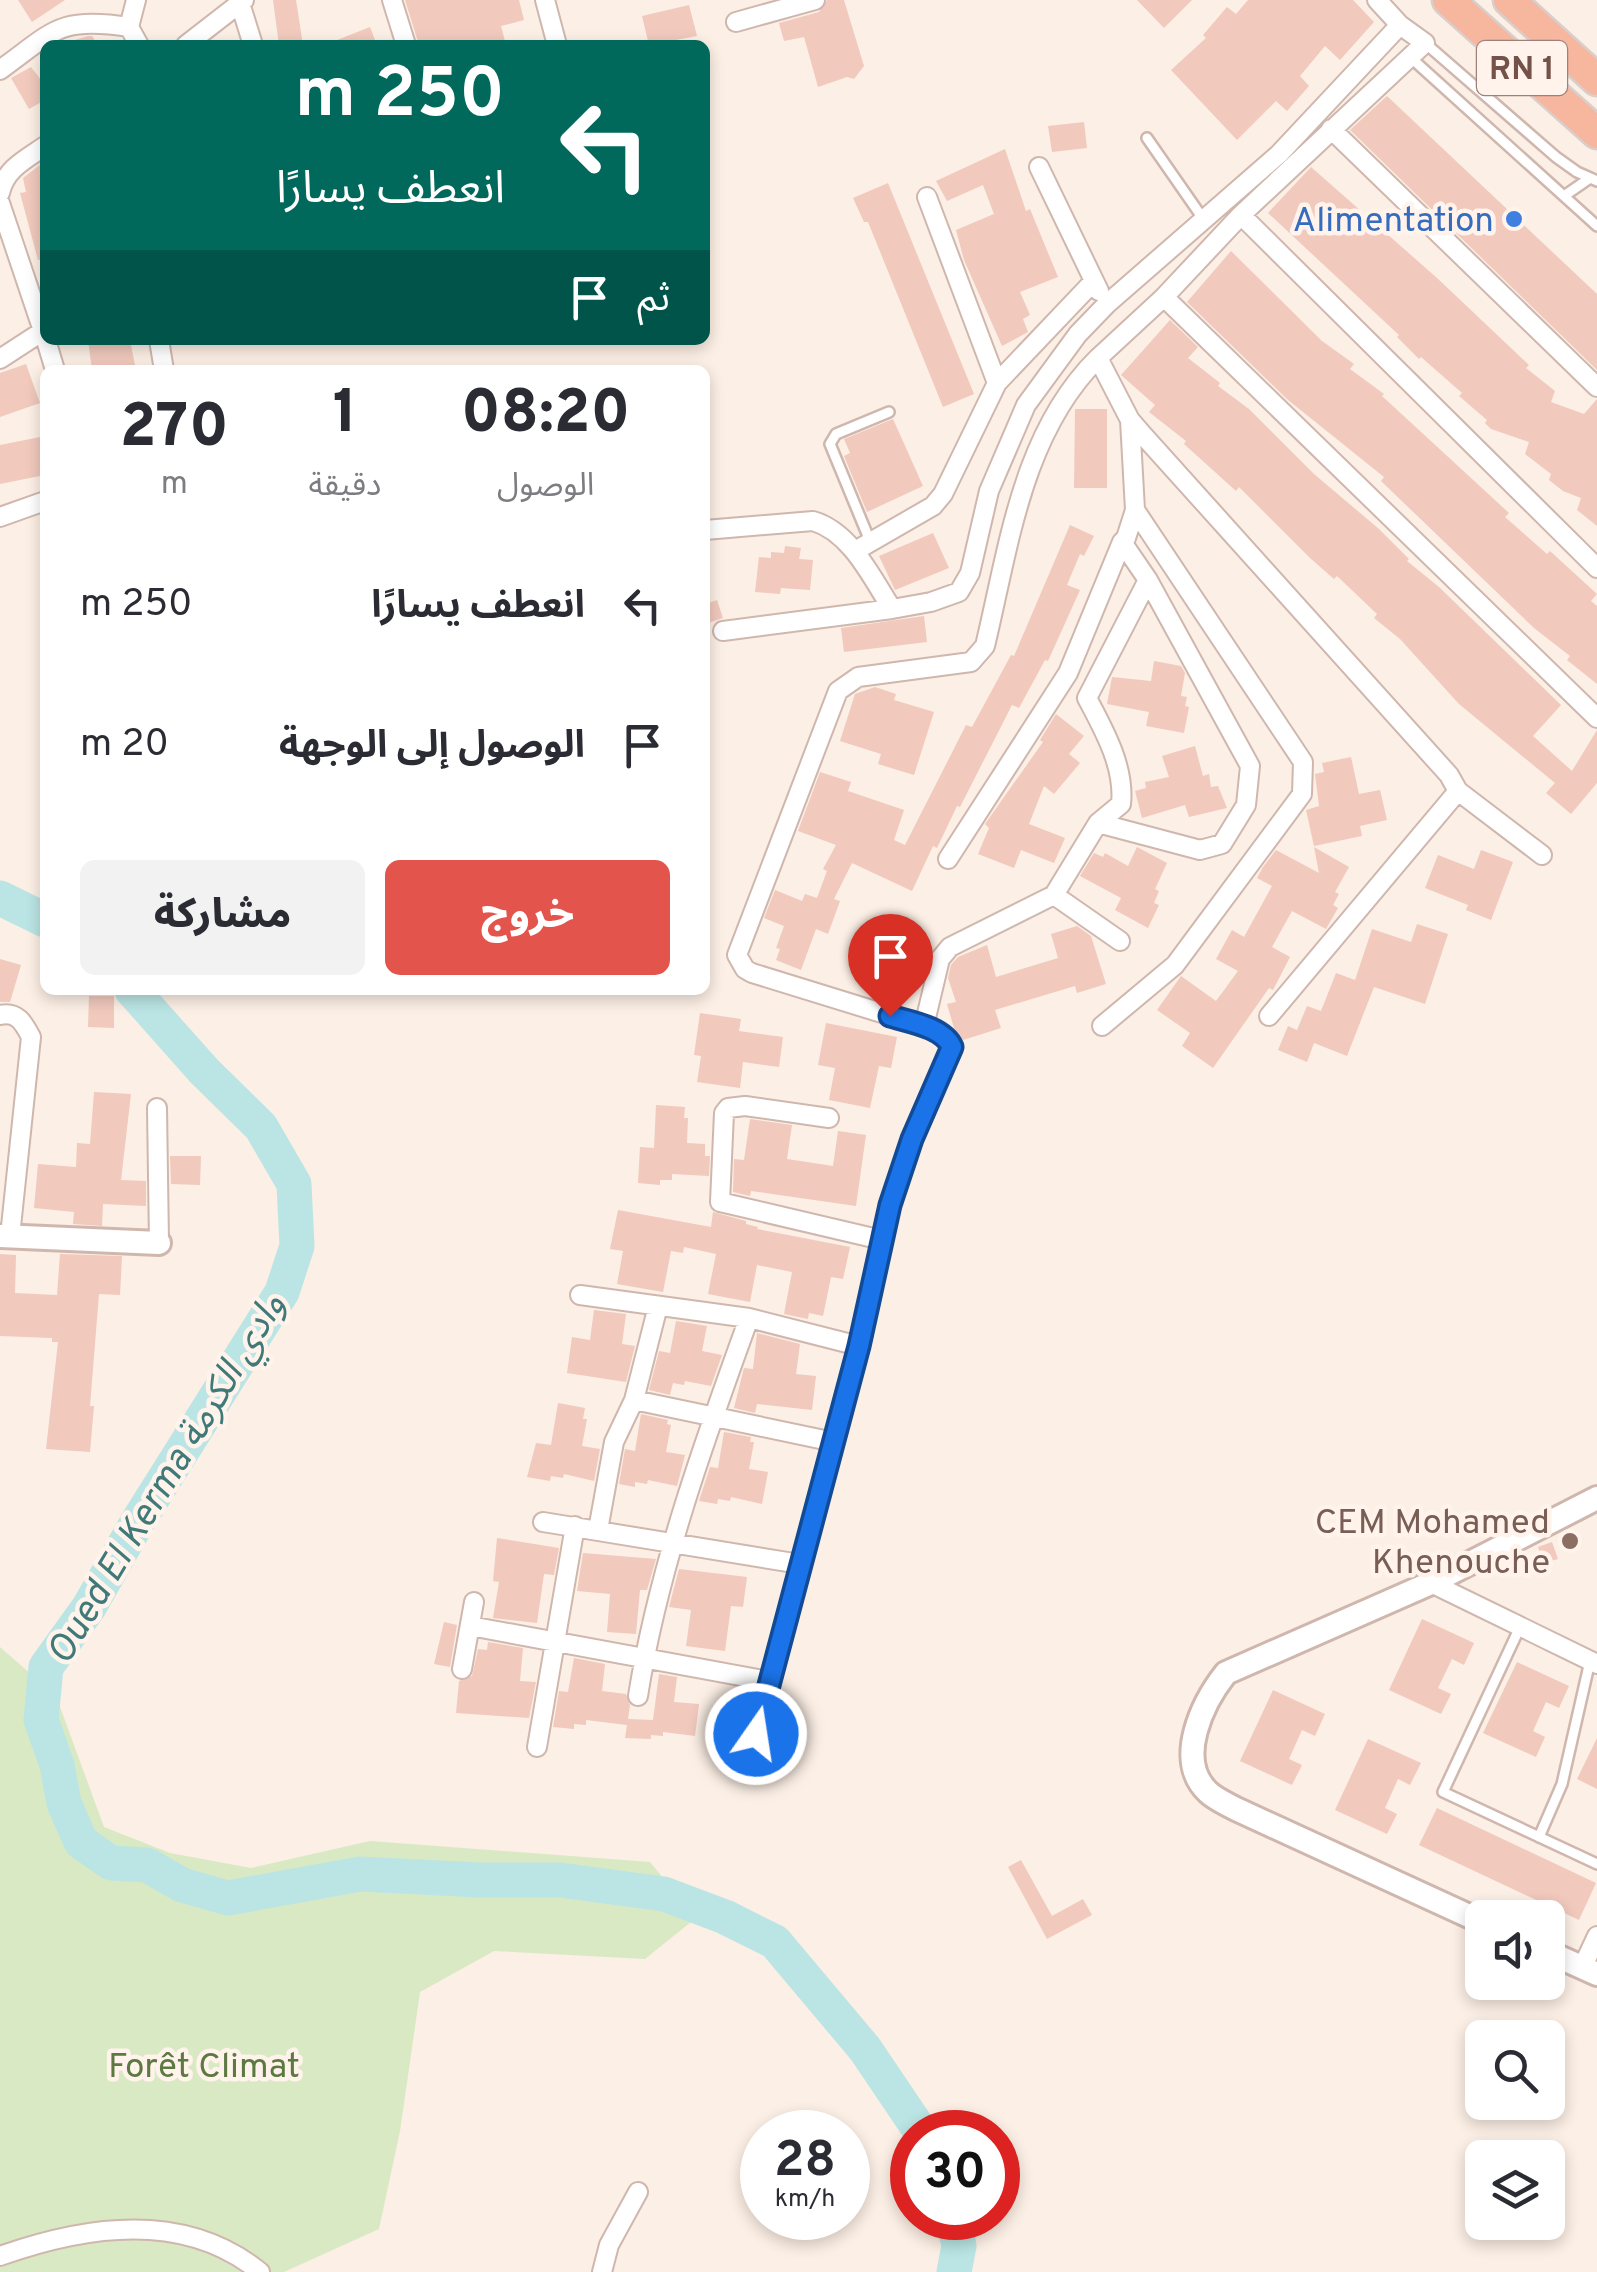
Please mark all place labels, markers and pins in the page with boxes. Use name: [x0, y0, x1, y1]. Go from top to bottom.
place label: Alimentation: [1292, 200, 1494, 244]
marker: Alimentation: [1503, 208, 1525, 230]
pin: [848, 914, 933, 1017]
place label: CEM Mohamed Khenouche: [1315, 1502, 1550, 1586]
marker: CEM Mohamed Khenouche: [1559, 1530, 1581, 1552]

